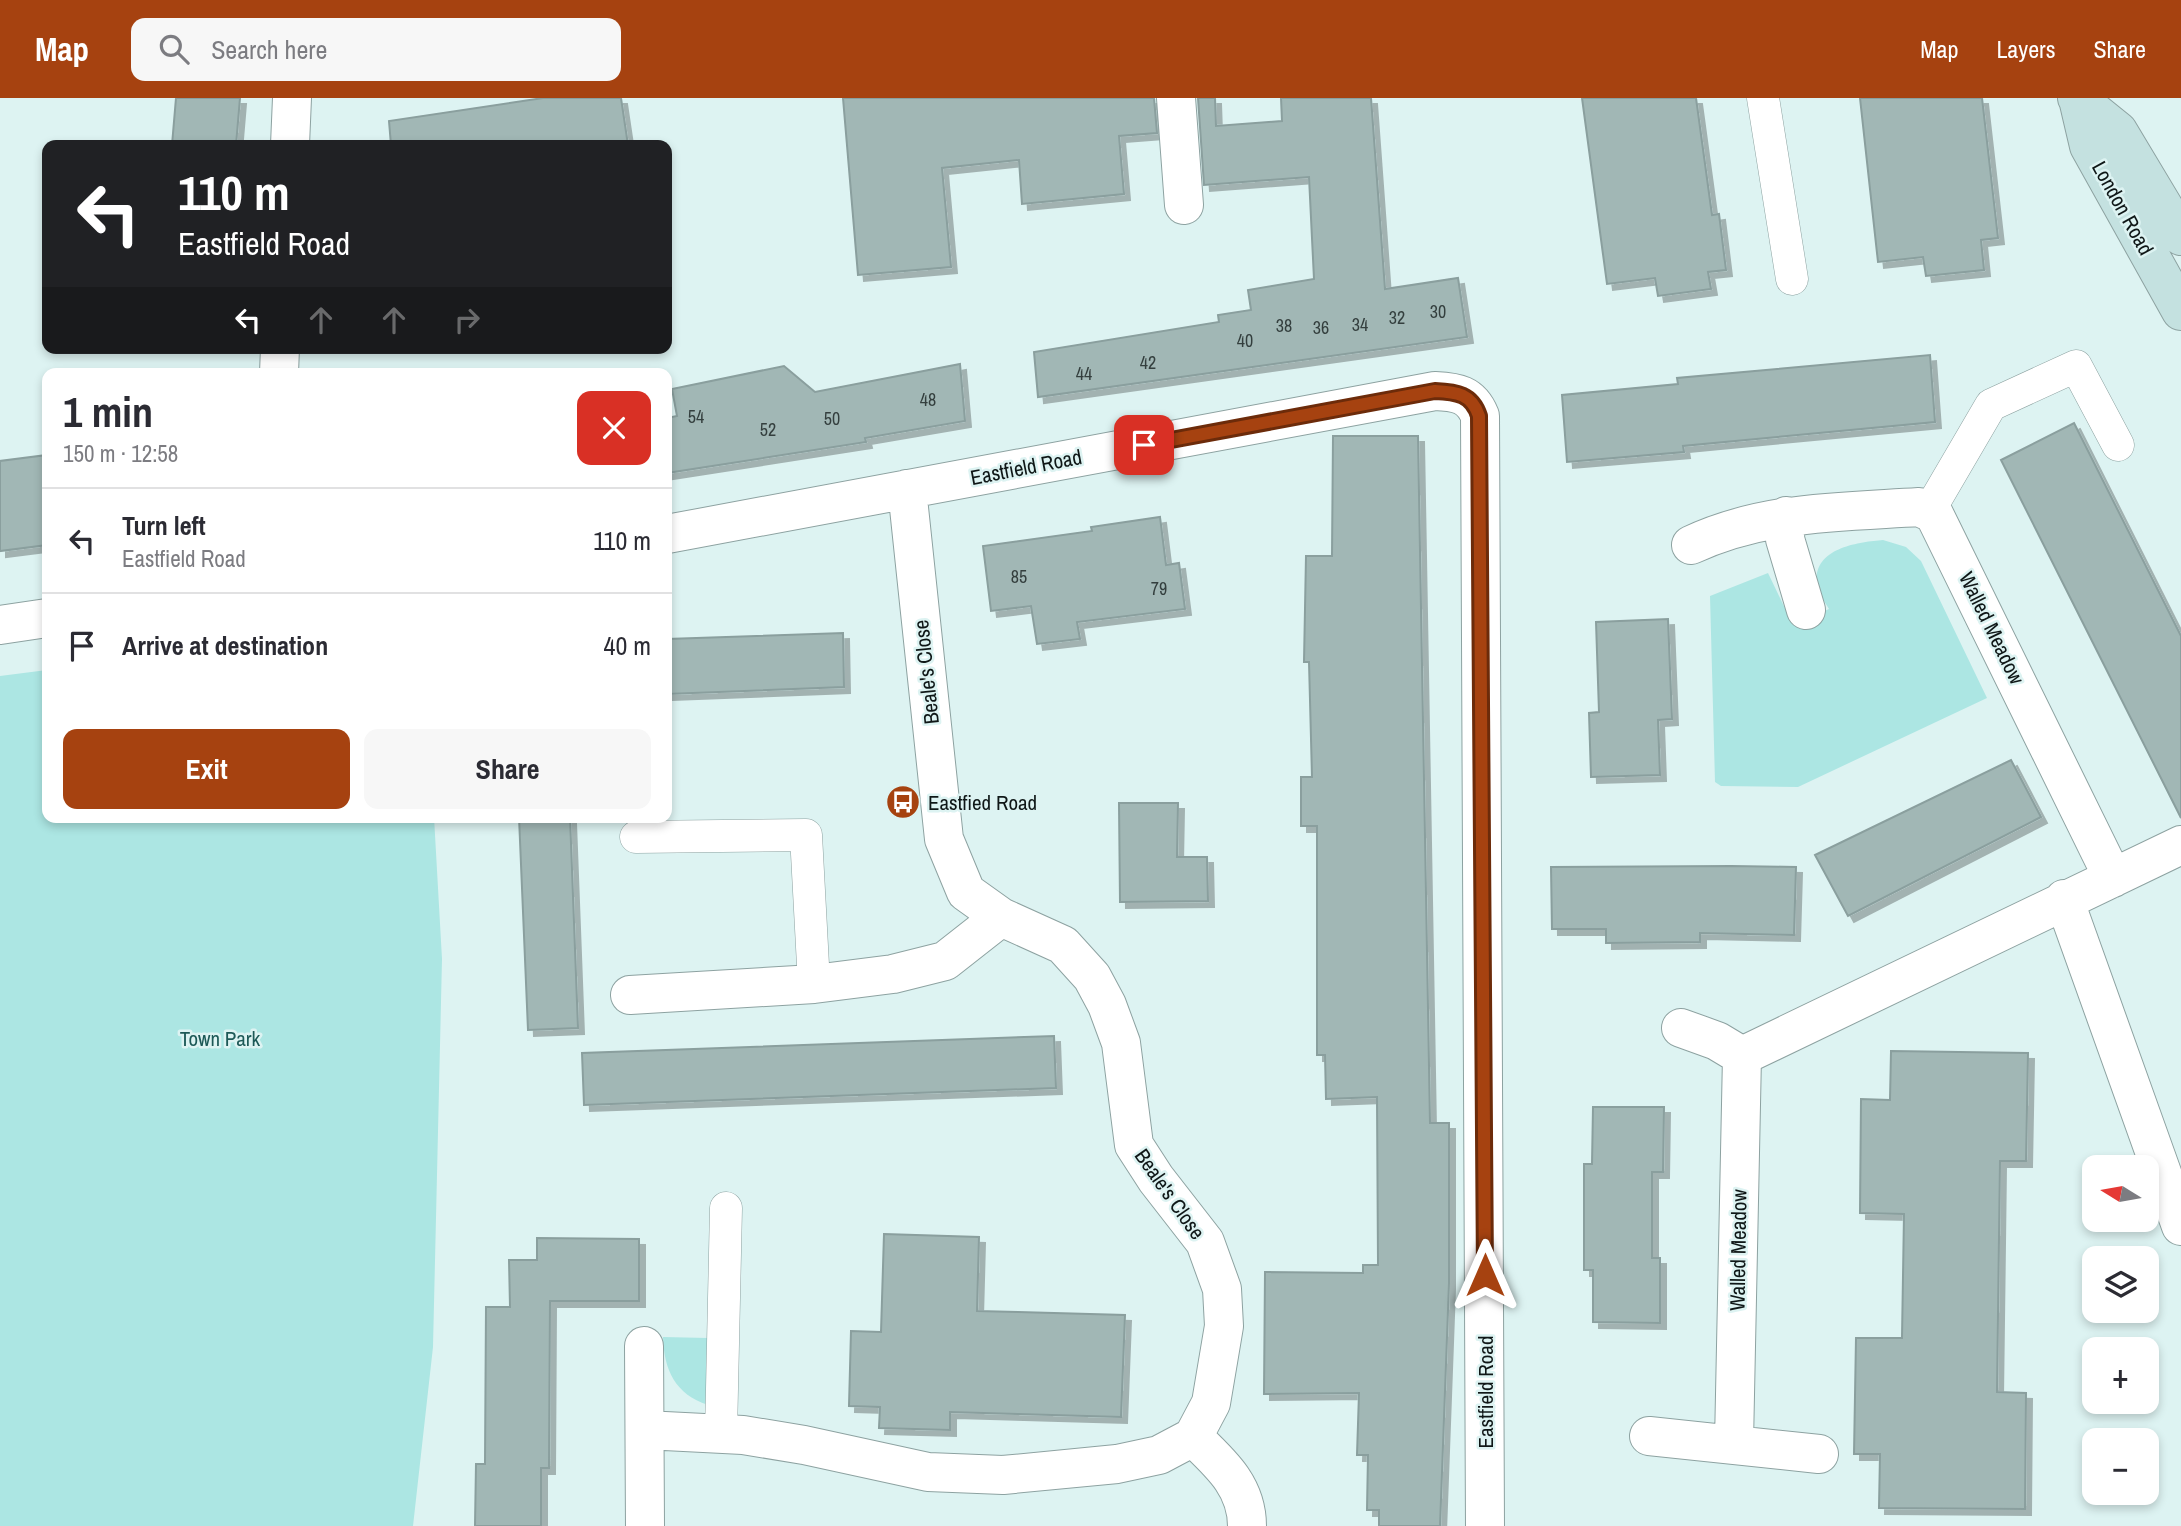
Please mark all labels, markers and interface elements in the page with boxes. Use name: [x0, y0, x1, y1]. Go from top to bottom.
search box: [131, 18, 621, 81]
text: Map: [35, 27, 89, 71]
icon: search: [155, 30, 193, 68]
text: Search here: [211, 32, 327, 67]
text: Map: [1920, 33, 1958, 65]
text: Layers: [1996, 33, 2055, 65]
text: Share: [2093, 33, 2146, 65]
street label: London Road: [2085, 156, 2161, 260]
text: 110 m: [178, 159, 290, 225]
icon: left: [63, 168, 154, 259]
text: Eastfield Road: [178, 222, 350, 265]
house number: 30: [1430, 299, 1446, 324]
icon: left: [229, 301, 267, 339]
icon: ahead: [302, 301, 340, 339]
icon: ahead: [375, 301, 413, 339]
icon: right: [448, 301, 486, 339]
house number: 32: [1389, 305, 1405, 330]
house number: 34: [1352, 312, 1368, 337]
house number: 38: [1276, 313, 1292, 338]
house number: 36: [1313, 315, 1329, 340]
house number: 40: [1237, 328, 1253, 353]
house number: 42: [1140, 350, 1156, 375]
house number: 44: [1076, 361, 1092, 386]
text: 1 min: [63, 384, 153, 440]
house number: 48: [920, 387, 936, 412]
button: close: [577, 391, 651, 465]
house number: 54: [688, 404, 704, 429]
house number: 50: [824, 406, 840, 431]
pin: [1114, 415, 1174, 475]
house number: 52: [760, 417, 776, 442]
icon: arrive: [1125, 426, 1163, 464]
text: 150 m · 12:58: [63, 438, 178, 469]
street label: Eastfield Road: [968, 442, 1084, 492]
text: Turn left: [122, 508, 206, 543]
icon: left: [63, 522, 101, 560]
text: 110 m: [593, 523, 651, 558]
text: Eastfield Road: [122, 543, 246, 574]
house number: 85: [1011, 564, 1027, 589]
street label: Walled Meadow: [1952, 567, 2032, 690]
house number: 79: [1151, 576, 1167, 601]
street label: Beale's Close: [906, 618, 946, 726]
icon: arrive: [63, 627, 101, 665]
text: Arrive at destination: [122, 628, 328, 663]
text: 40 m: [604, 628, 651, 663]
button: Exit: [63, 729, 350, 809]
button: Share: [364, 729, 651, 809]
bus stop icon: Eastfied Road: [884, 783, 922, 821]
place label: Eastfied Road: [928, 788, 1037, 817]
park label: Town Park: [180, 1024, 261, 1053]
street label: Beale's Close: [1128, 1143, 1212, 1245]
north arrow: [2082, 1155, 2160, 1232]
map controls: [2082, 1155, 2159, 1505]
street label: Walled Meadow: [1722, 1188, 1754, 1311]
position arrow: [1448, 1238, 1522, 1312]
button: layers: [2082, 1246, 2159, 1323]
street label: Eastfield Road: [1471, 1336, 1500, 1448]
button: +: [2082, 1337, 2159, 1414]
button: −: [2082, 1428, 2159, 1505]

